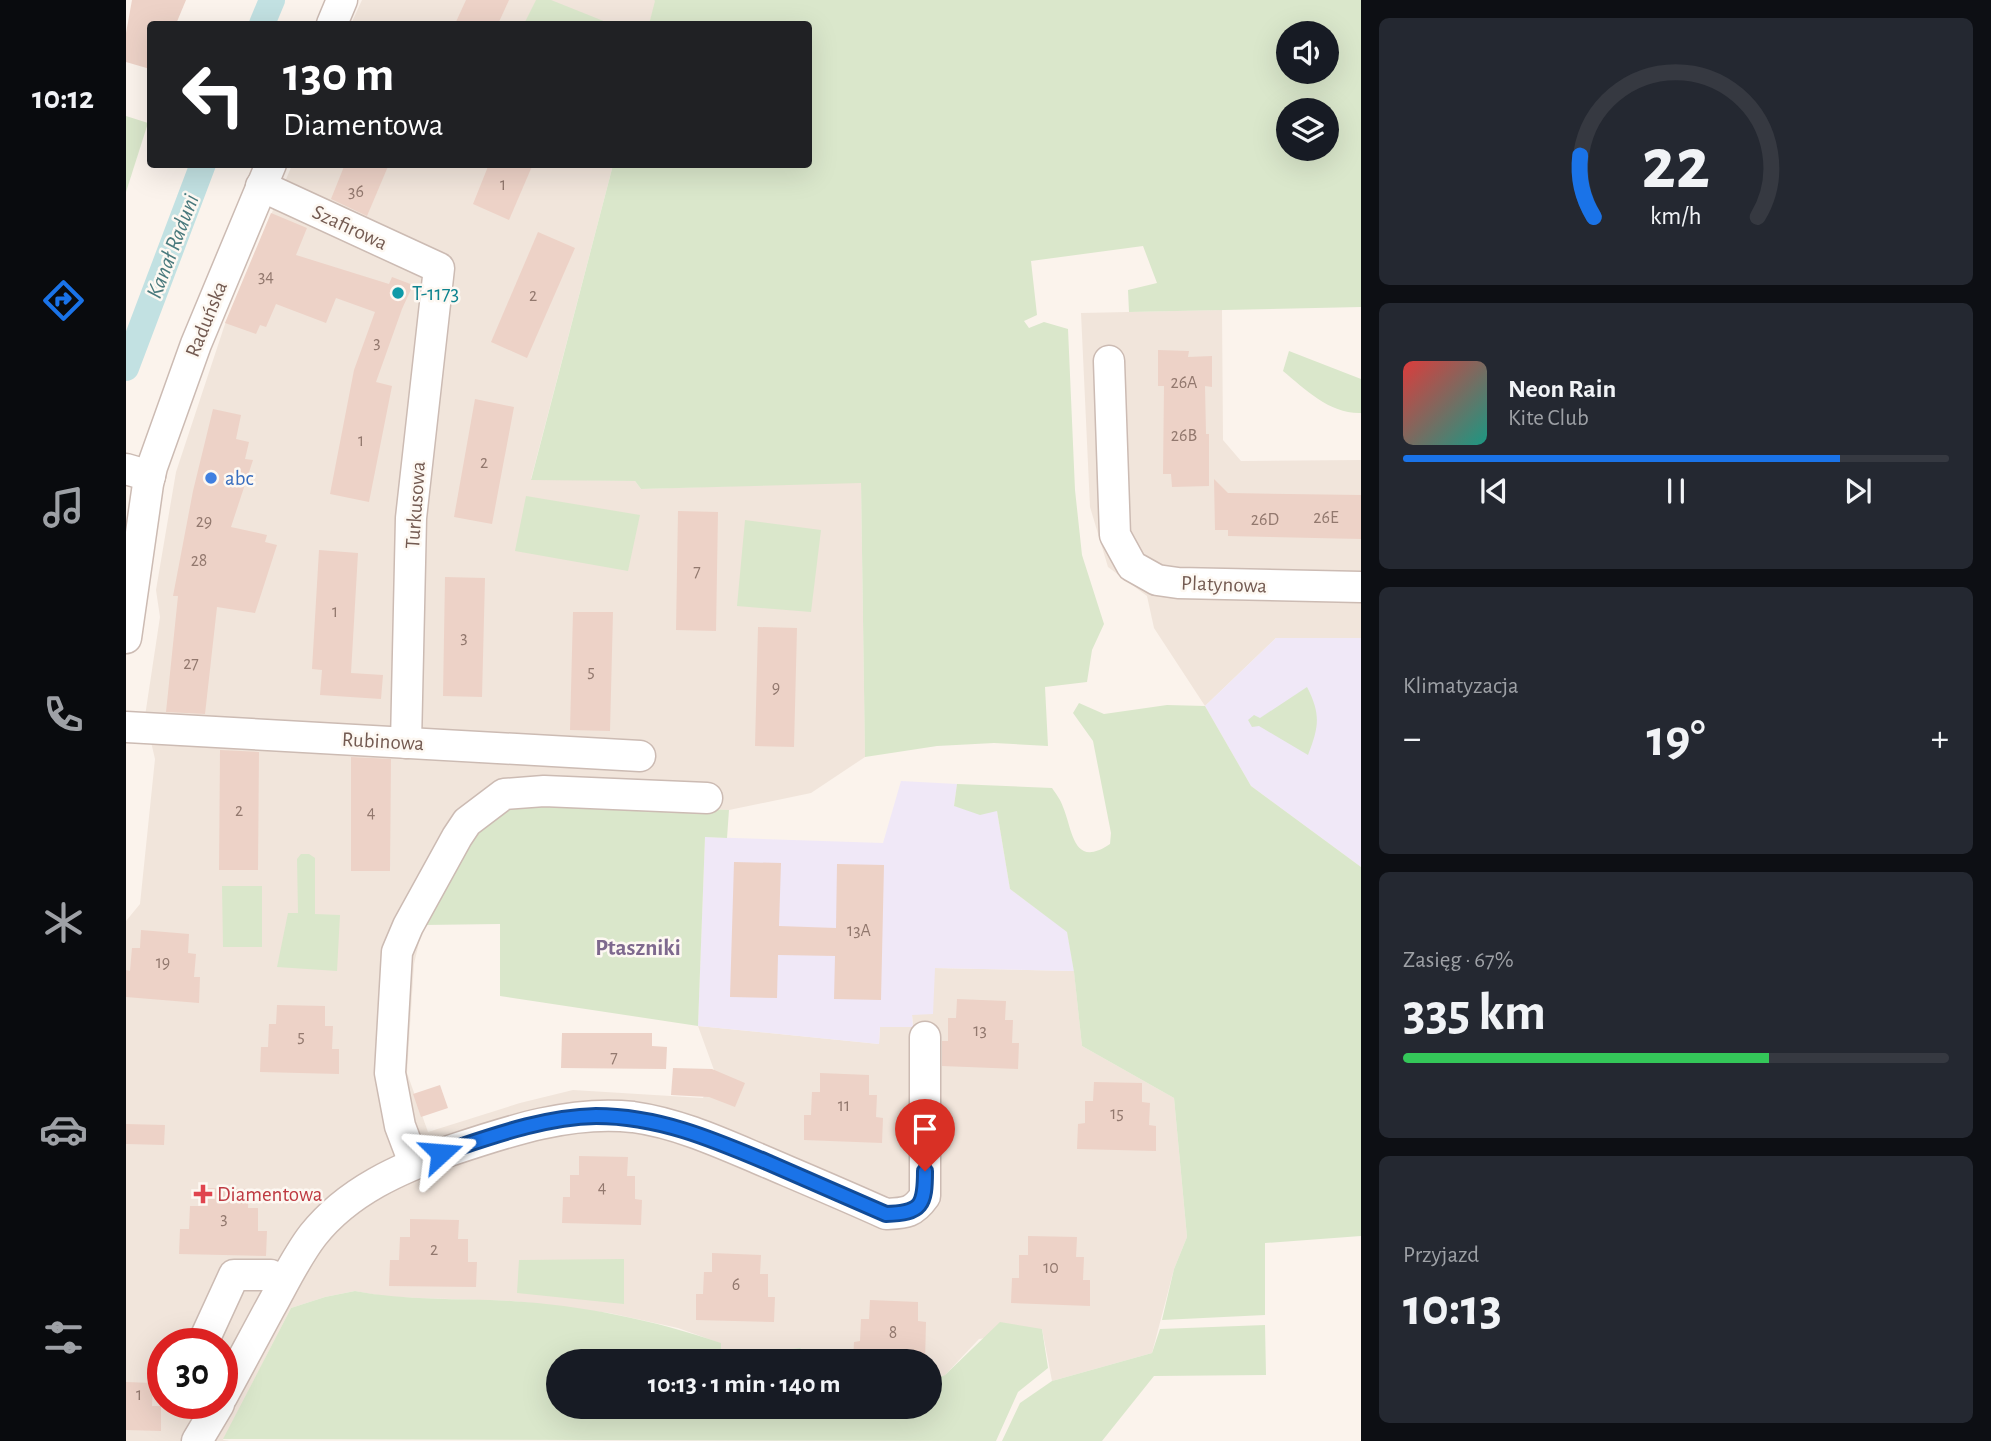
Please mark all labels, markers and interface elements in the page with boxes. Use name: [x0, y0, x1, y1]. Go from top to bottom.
map controls: [1276, 21, 1339, 161]
button: sound: [1276, 21, 1339, 84]
icon: left: [168, 49, 259, 140]
text: 130 m: [283, 51, 394, 100]
text: 10:12: [32, 82, 94, 114]
button: layers: [1276, 98, 1339, 161]
text: Diamentowa: [283, 109, 444, 141]
text: 22: [1642, 130, 1710, 203]
house number: 1: [500, 176, 506, 194]
house number: 36: [348, 183, 364, 201]
water label: Kanał Raduni: [143, 191, 204, 302]
street label: Szafirowa: [309, 201, 391, 254]
text: km/h: [1650, 204, 1702, 229]
house number: 34: [258, 268, 274, 286]
icon: directions: [39, 276, 88, 325]
street label: Raduńska: [182, 278, 231, 360]
place label: T-1173: [412, 283, 459, 304]
marker: T-1173: [390, 285, 406, 301]
house number: 2: [529, 287, 537, 305]
house number: 3: [373, 334, 381, 352]
house number: 26A: [1170, 374, 1198, 392]
text: Neon Rain: [1508, 376, 1616, 402]
text: Kite Club: [1508, 407, 1589, 430]
house number: 26B: [1171, 427, 1197, 445]
house number: 1: [358, 432, 364, 450]
house number: 2: [480, 454, 488, 472]
street label: Turkusowa: [402, 460, 429, 549]
place label: abc: [225, 468, 254, 489]
marker: abc: [203, 470, 219, 486]
icon: previous: [1475, 472, 1513, 510]
icon: pause: [1657, 472, 1695, 510]
icon: next: [1839, 472, 1877, 510]
icon: music: [39, 483, 88, 532]
house number: 26E: [1313, 509, 1339, 527]
house number: 26D: [1251, 511, 1279, 529]
house number: 29: [196, 513, 212, 531]
house number: 28: [191, 552, 207, 570]
house number: 7: [693, 563, 701, 581]
street label: Platynowa: [1181, 573, 1268, 597]
house number: 1: [332, 603, 338, 621]
house number: 3: [460, 629, 468, 647]
house number: 27: [183, 655, 199, 673]
house number: 5: [587, 663, 595, 681]
text: Klimatyzacja: [1403, 675, 1519, 698]
house number: 9: [772, 679, 780, 697]
icon: phone: [39, 690, 88, 739]
text: 19°: [1646, 713, 1706, 765]
text: −: [1403, 720, 1421, 758]
text: +: [1931, 720, 1949, 758]
street label: Rubinowa: [341, 729, 425, 754]
house number: 2: [235, 802, 243, 820]
house number: 4: [367, 804, 376, 822]
icon: climate: [39, 898, 88, 947]
house number: 13A: [847, 922, 872, 940]
district label: Ptaszniki: [595, 937, 681, 960]
text: Zasięg · 67%: [1403, 949, 1514, 972]
house number: 19: [156, 954, 170, 972]
text: 335 km: [1403, 987, 1546, 1039]
house number: 13: [973, 1022, 987, 1040]
house number: 5: [297, 1028, 305, 1046]
house number: 7: [610, 1049, 618, 1067]
house number: 11: [838, 1097, 850, 1115]
pin: [895, 1099, 955, 1171]
icon: car: [39, 1105, 88, 1154]
house number: 15: [1110, 1105, 1124, 1123]
icon: arrive: [906, 1110, 944, 1148]
position arrow: [404, 1116, 478, 1190]
house number: 4: [598, 1179, 607, 1197]
place label: Diamentowa: [217, 1184, 323, 1205]
marker: Diamentowa: [195, 1186, 211, 1202]
house number: 3: [220, 1210, 228, 1228]
house number: 2: [430, 1241, 438, 1259]
text: Przyjazd: [1403, 1244, 1479, 1267]
house number: 10: [1043, 1259, 1059, 1277]
house number: 6: [732, 1276, 740, 1294]
text: 10:13: [1403, 1282, 1502, 1334]
icon: filters: [39, 1313, 88, 1362]
house number: 8: [889, 1324, 897, 1342]
speed limit sign: 30: [147, 1328, 238, 1419]
text: 10:13 · 1 min · 140 m: [648, 1371, 840, 1397]
house number: 1: [136, 1386, 142, 1404]

